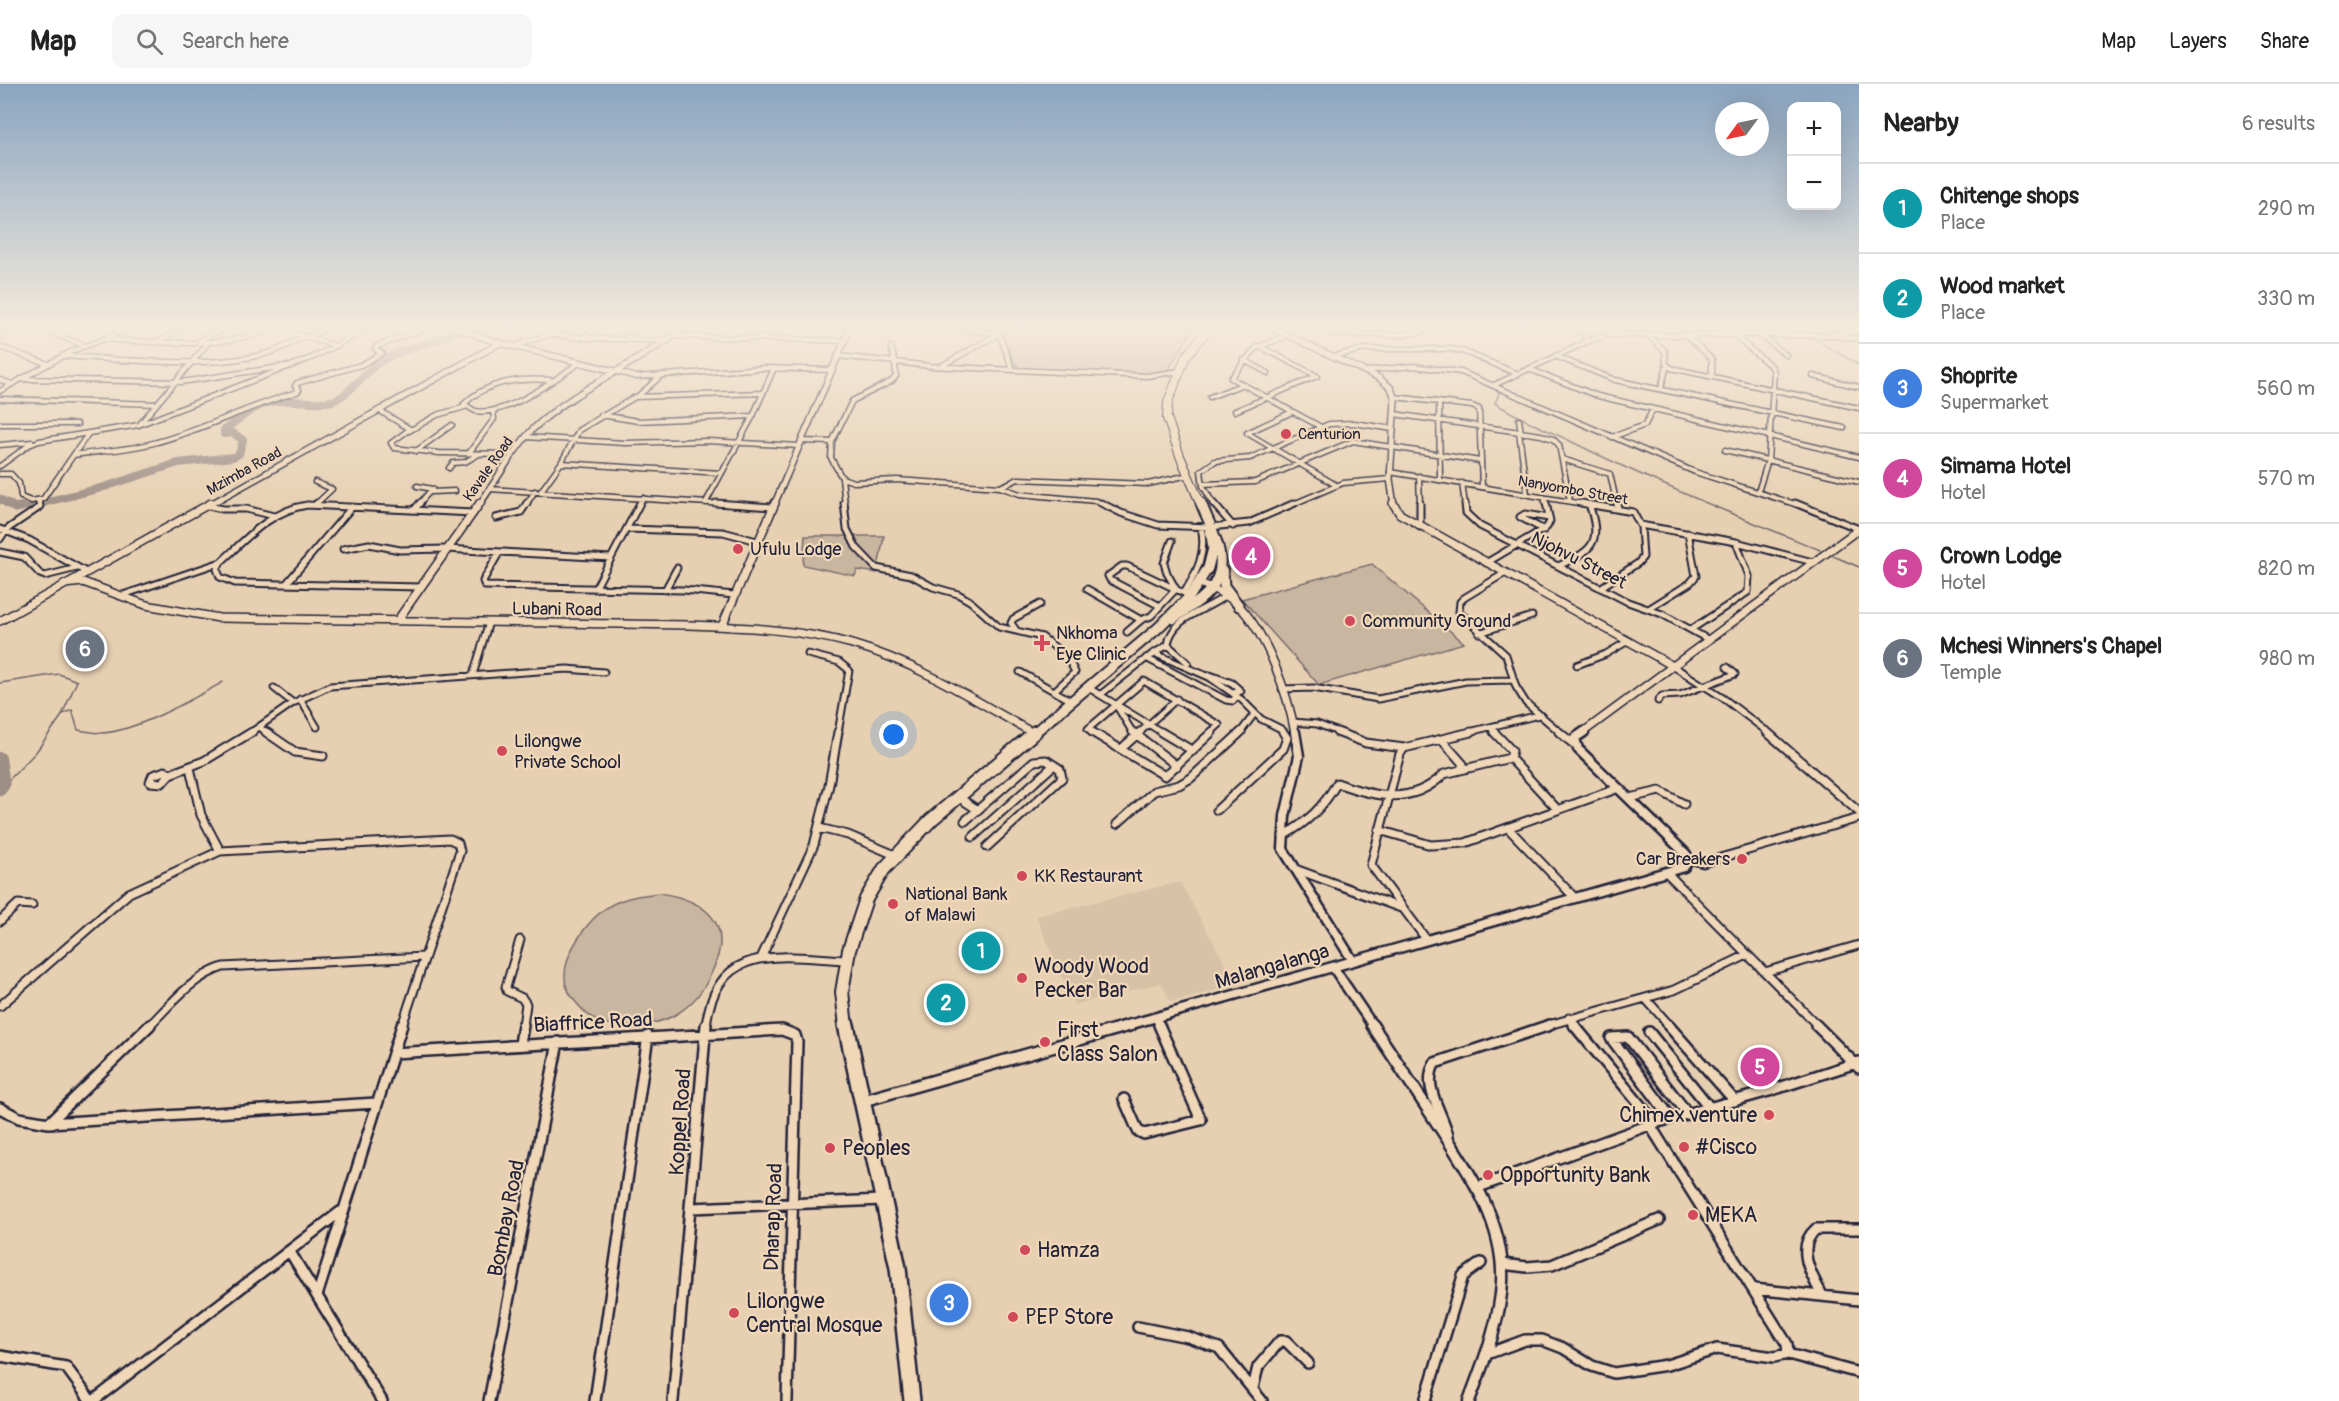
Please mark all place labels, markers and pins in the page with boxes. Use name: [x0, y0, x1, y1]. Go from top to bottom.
place label: Centurion: [1298, 425, 1361, 444]
marker: Centurion: [1279, 427, 1293, 441]
pin: 4: [1232, 534, 1270, 578]
place label: Ufulu Lodge: [750, 538, 841, 561]
marker: Ufulu Lodge: [731, 542, 745, 556]
place label: Community Ground: [1362, 610, 1511, 633]
marker: Community Ground: [1343, 614, 1357, 628]
place label: Nkhoma Eye Clinic: [1056, 622, 1127, 666]
pin: 6: [66, 626, 104, 672]
marker: Nkhoma Eye Clinic: [1033, 634, 1051, 652]
place label: Lilongwe Private School: [514, 730, 621, 774]
marker: Lilongwe Private School: [495, 744, 509, 758]
place label: Car Breakers: [1636, 848, 1730, 871]
marker: Car Breakers: [1735, 852, 1749, 866]
place label: KK Restaurant: [1034, 865, 1144, 888]
marker: KK Restaurant: [1015, 869, 1029, 883]
place label: National Bank of Malawi: [905, 883, 1008, 927]
marker: National Bank of Malawi: [886, 897, 900, 911]
pin: 1: [962, 928, 1000, 974]
place label: Woody Wood Pecker Bar: [1034, 953, 1149, 1004]
marker: Woody Wood Pecker Bar: [1015, 971, 1029, 985]
pin: 2: [926, 980, 966, 1026]
place label: First Class Salon: [1057, 1017, 1158, 1068]
marker: First Class Salon: [1038, 1035, 1052, 1049]
pin: 5: [1740, 1044, 1780, 1090]
place label: Chimex venture: [1619, 1102, 1758, 1129]
marker: Chimex venture: [1762, 1108, 1776, 1122]
place label: #Cisco: [1695, 1134, 1757, 1161]
place label: Peoples: [842, 1135, 911, 1162]
marker: #Cisco: [1677, 1140, 1691, 1154]
marker: Peoples: [823, 1141, 837, 1155]
place label: Opportunity Bank: [1500, 1162, 1650, 1189]
marker: Opportunity Bank: [1481, 1168, 1495, 1182]
place label: MEKA: [1705, 1202, 1757, 1229]
marker: MEKA: [1686, 1208, 1700, 1222]
place label: Hamza: [1037, 1237, 1099, 1264]
marker: Hamza: [1018, 1243, 1032, 1257]
pin: 3: [930, 1280, 968, 1326]
place label: Lilongwe Central Mosque: [746, 1288, 883, 1339]
place label: PEP Store: [1025, 1304, 1114, 1331]
marker: Lilongwe Central Mosque: [727, 1306, 741, 1320]
marker: PEP Store: [1006, 1310, 1020, 1324]

